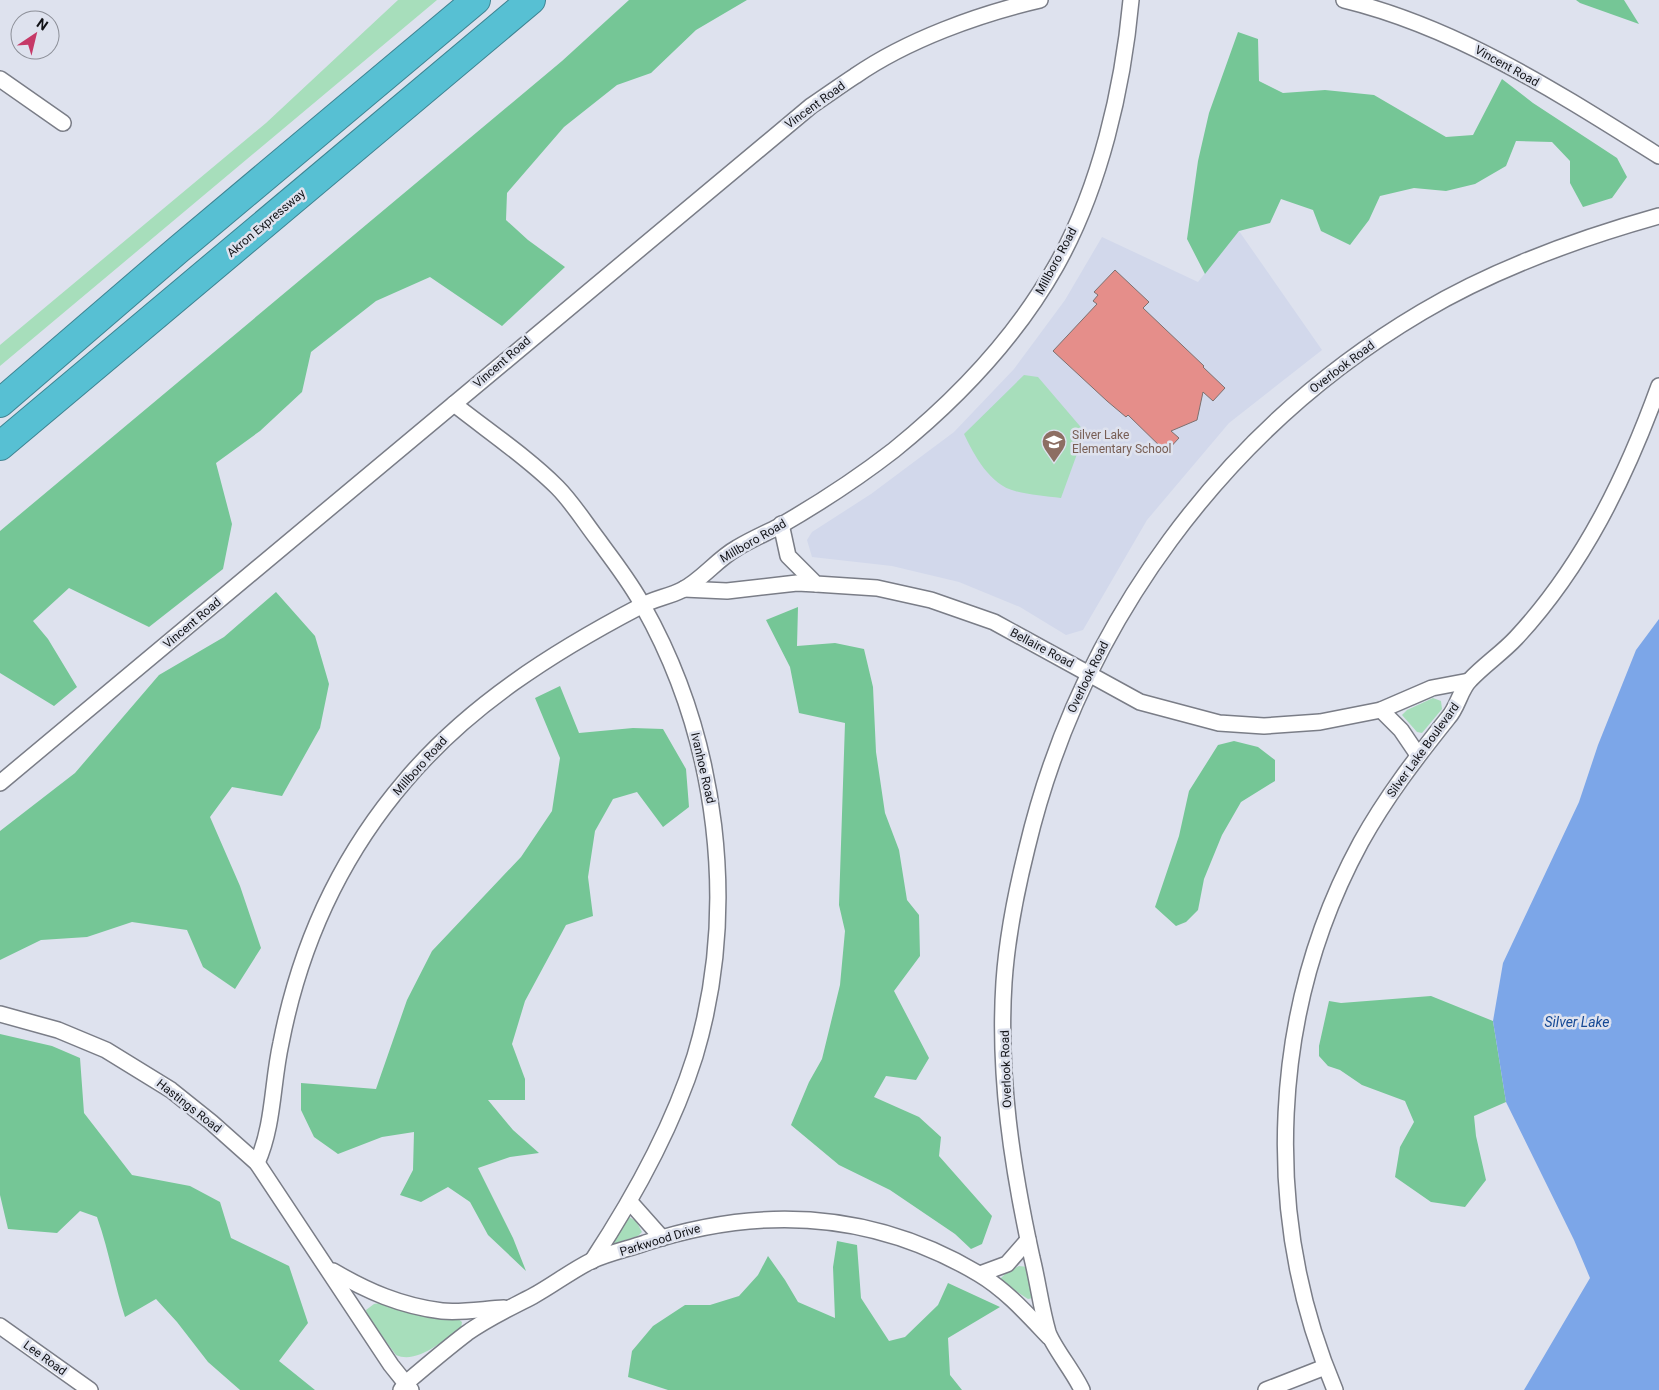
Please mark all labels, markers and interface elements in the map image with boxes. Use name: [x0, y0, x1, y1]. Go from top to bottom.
north arrow: [10, 10, 60, 60]
text: N: [34, 15, 51, 34]
street label: Vincent Road: [1473, 43, 1541, 89]
street label: Vincent Road: [782, 78, 848, 132]
street label: Akron Expressway: [224, 186, 308, 260]
street label: Millboro Road: [1032, 225, 1080, 297]
street label: Vincent Road: [471, 333, 533, 391]
street label: Overlook Road: [1307, 338, 1377, 396]
place label: Silver Lake Elementary School: [1072, 428, 1172, 456]
school or university icon: Silver Lake Elementary School: [1041, 429, 1067, 463]
street label: Millboro Road: [717, 516, 789, 566]
street label: Vincent Road: [160, 595, 224, 651]
street label: Bellaire Road: [1008, 625, 1076, 671]
street label: Overlook Road: [1065, 639, 1111, 715]
street label: Silver Lake Boulevard: [1384, 700, 1462, 800]
street label: Ivanhoe Road: [688, 731, 718, 805]
street label: Millboro Road: [390, 734, 450, 798]
water label: Silver Lake: [1544, 1014, 1610, 1030]
street label: Overlook Road: [998, 1030, 1014, 1108]
street label: Hastings Road: [154, 1076, 224, 1136]
street label: Parkwood Drive: [618, 1221, 702, 1259]
street label: Lee Road: [21, 1338, 69, 1378]

